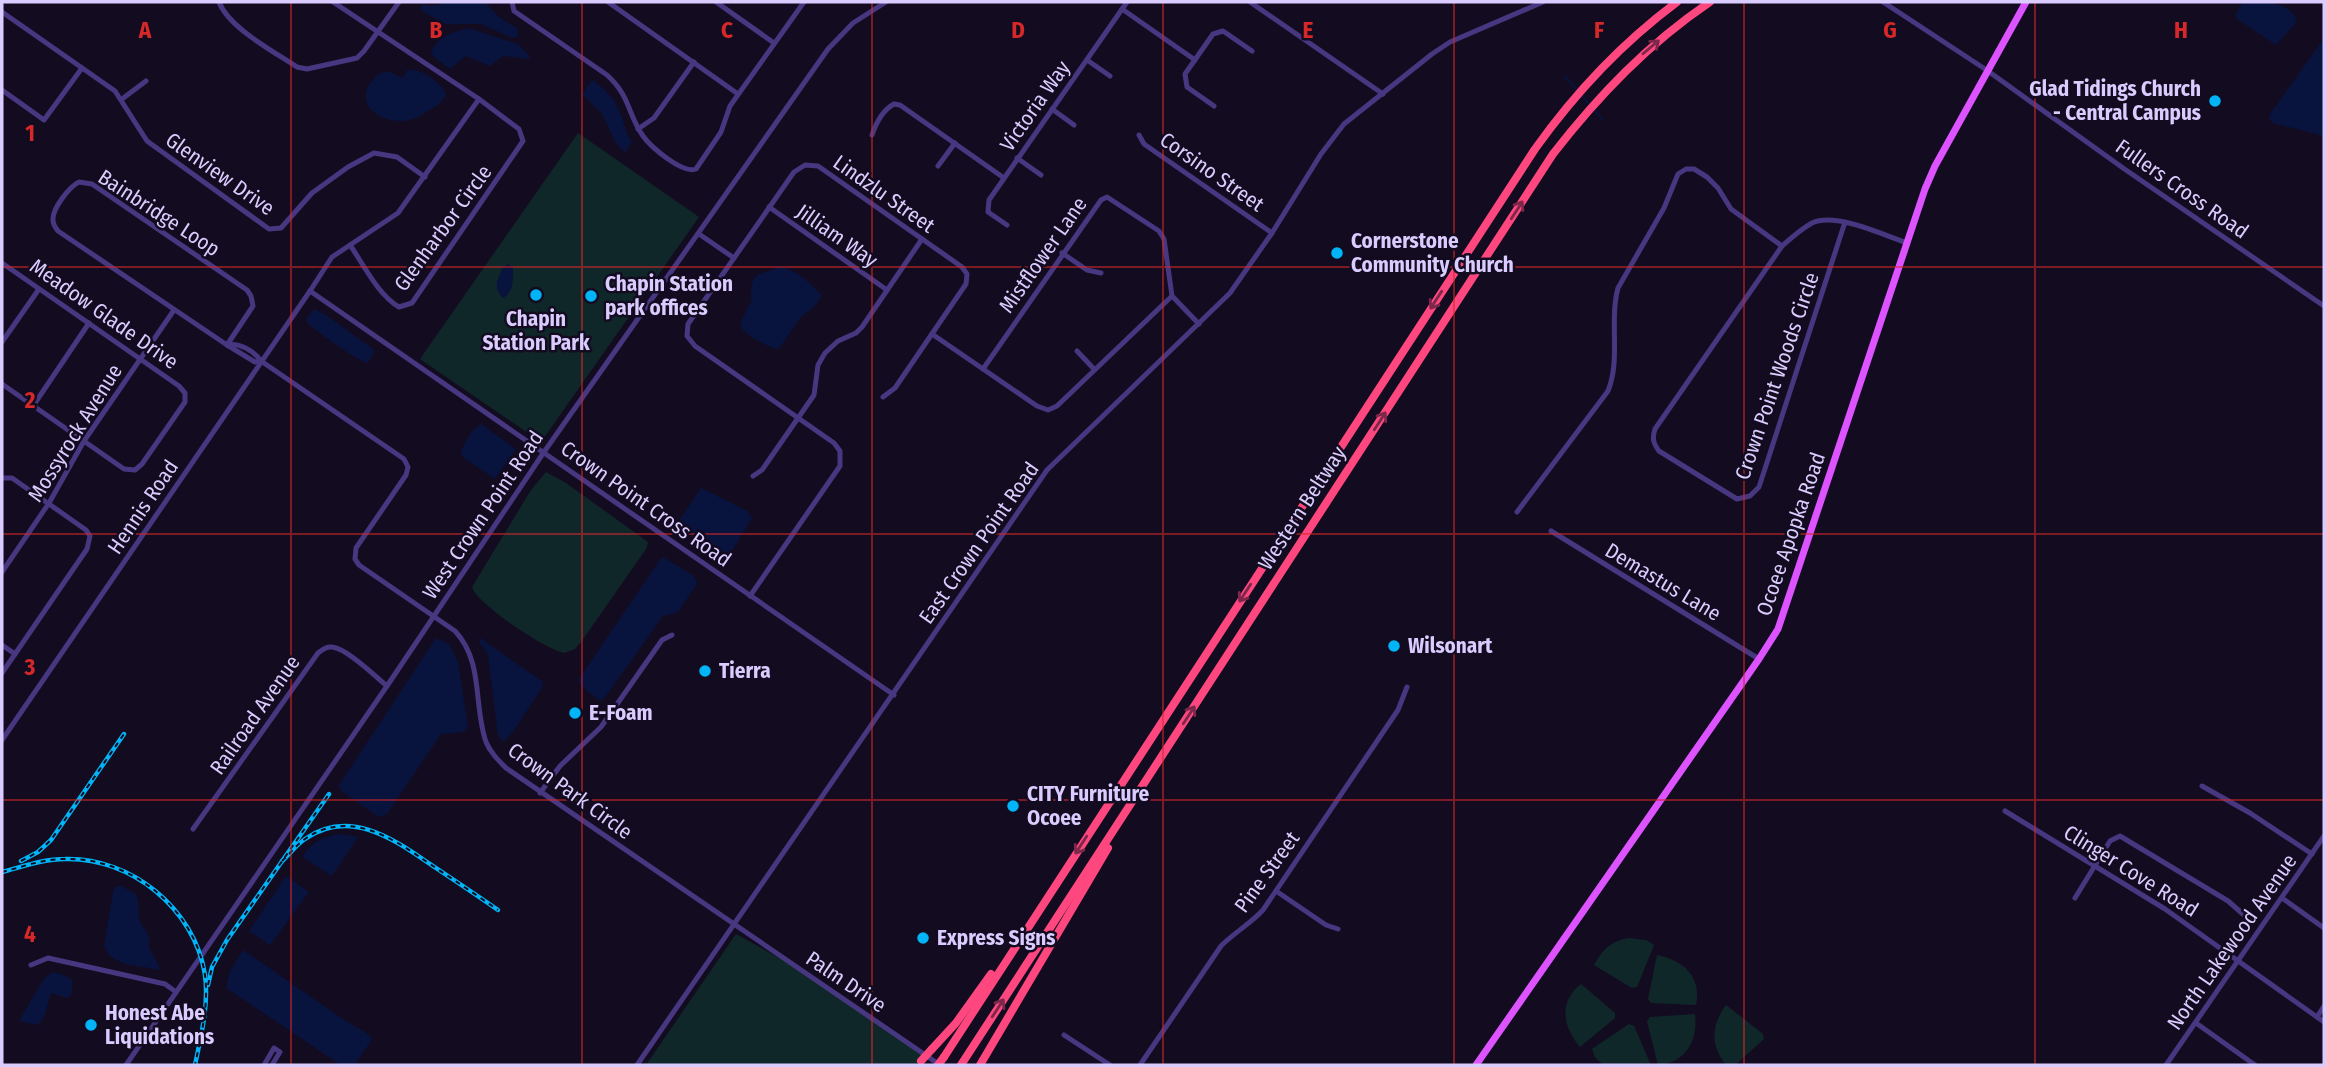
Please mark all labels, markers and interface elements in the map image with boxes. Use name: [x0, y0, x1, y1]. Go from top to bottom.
text: A: [138, 16, 152, 44]
text: B: [430, 16, 443, 44]
text: C: [721, 16, 733, 44]
text: D: [1011, 16, 1025, 44]
text: E: [1303, 16, 1314, 44]
text: F: [1594, 16, 1604, 44]
text: G: [1883, 16, 1897, 44]
text: H: [2174, 16, 2188, 44]
one-way arrow: [1641, 39, 1659, 55]
street label: Victoria Way: [994, 55, 1076, 156]
place label: Glad Tidings Church - Central Campus: [2029, 76, 2201, 126]
marker: Glad Tidings Church - Central Campus: [2207, 93, 2223, 109]
text: 1: [25, 119, 35, 147]
street label: Glenview Drive: [161, 127, 279, 221]
street label: Corsino Street: [1155, 127, 1269, 218]
street label: Fullers Cross Road: [2111, 134, 2253, 244]
street label: Lindzlu Street: [828, 149, 940, 239]
street label: Glenharbor Circle: [389, 160, 497, 296]
street label: Bainbridge Loop: [93, 164, 225, 262]
street label: Mistflower Lane: [993, 192, 1093, 318]
street label: Jilliam Way: [791, 199, 883, 274]
one-way arrow: [1510, 200, 1524, 220]
place label: Cornerstone Community Church: [1351, 228, 1514, 278]
marker: Cornerstone Community Church: [1329, 245, 1345, 261]
street label: Meadow Glade Drive: [25, 253, 183, 375]
street label: Crown Point Woods Circle: [1729, 269, 1825, 483]
place label: Chapin Station park offices: [605, 271, 733, 321]
marker: Chapin Station Park: [528, 287, 544, 303]
marker: Chapin Station park offices: [583, 288, 599, 304]
one-way arrow: [1429, 289, 1443, 309]
place label: Chapin Station Park: [482, 306, 590, 356]
street label: Mossyrock Avenue: [22, 359, 128, 507]
text: 2: [24, 386, 36, 414]
one-way arrow: [1372, 412, 1387, 431]
street label: West Crown Point Road: [417, 426, 549, 604]
street label: Crown Point Cross Road: [556, 435, 736, 573]
street label: Western Beltway: [1252, 441, 1352, 575]
street label: Ocoee Apopka Road: [1751, 449, 1831, 619]
street label: Hennis Road: [102, 455, 184, 559]
street label: East Crown Point Road: [913, 457, 1045, 629]
street label: Demastus Lane: [1600, 537, 1726, 627]
one-way arrow: [1238, 583, 1253, 602]
place label: Wilsonart: [1408, 633, 1493, 659]
marker: Wilsonart: [1386, 638, 1402, 654]
street label: Railroad Avenue: [204, 650, 306, 780]
text: 3: [24, 653, 36, 681]
place label: Tierra: [719, 658, 771, 684]
marker: Tierra: [697, 663, 713, 679]
place label: E-Foam: [589, 700, 652, 726]
marker: E-Foam: [567, 705, 583, 721]
one-way arrow: [1182, 705, 1196, 725]
street label: Crown Park Circle: [503, 737, 637, 845]
place label: CITY Furniture Ocoee: [1027, 781, 1150, 831]
marker: CITY Furniture Ocoee: [1005, 798, 1021, 814]
street label: Clinger Cove Road: [2059, 819, 2203, 923]
street label: Pine Street: [1229, 826, 1305, 918]
one-way arrow: [1074, 835, 1088, 855]
street label: North Lakewood Avenue: [2162, 849, 2302, 1035]
text: 4: [24, 920, 36, 948]
place label: Express Signs: [937, 925, 1056, 951]
marker: Express Signs: [915, 930, 931, 946]
street label: Palm Drive: [801, 946, 891, 1018]
one-way arrow: [991, 999, 1005, 1018]
place label: Honest Abe Liquidations: [105, 1000, 214, 1050]
marker: Honest Abe Liquidations: [83, 1017, 99, 1033]

